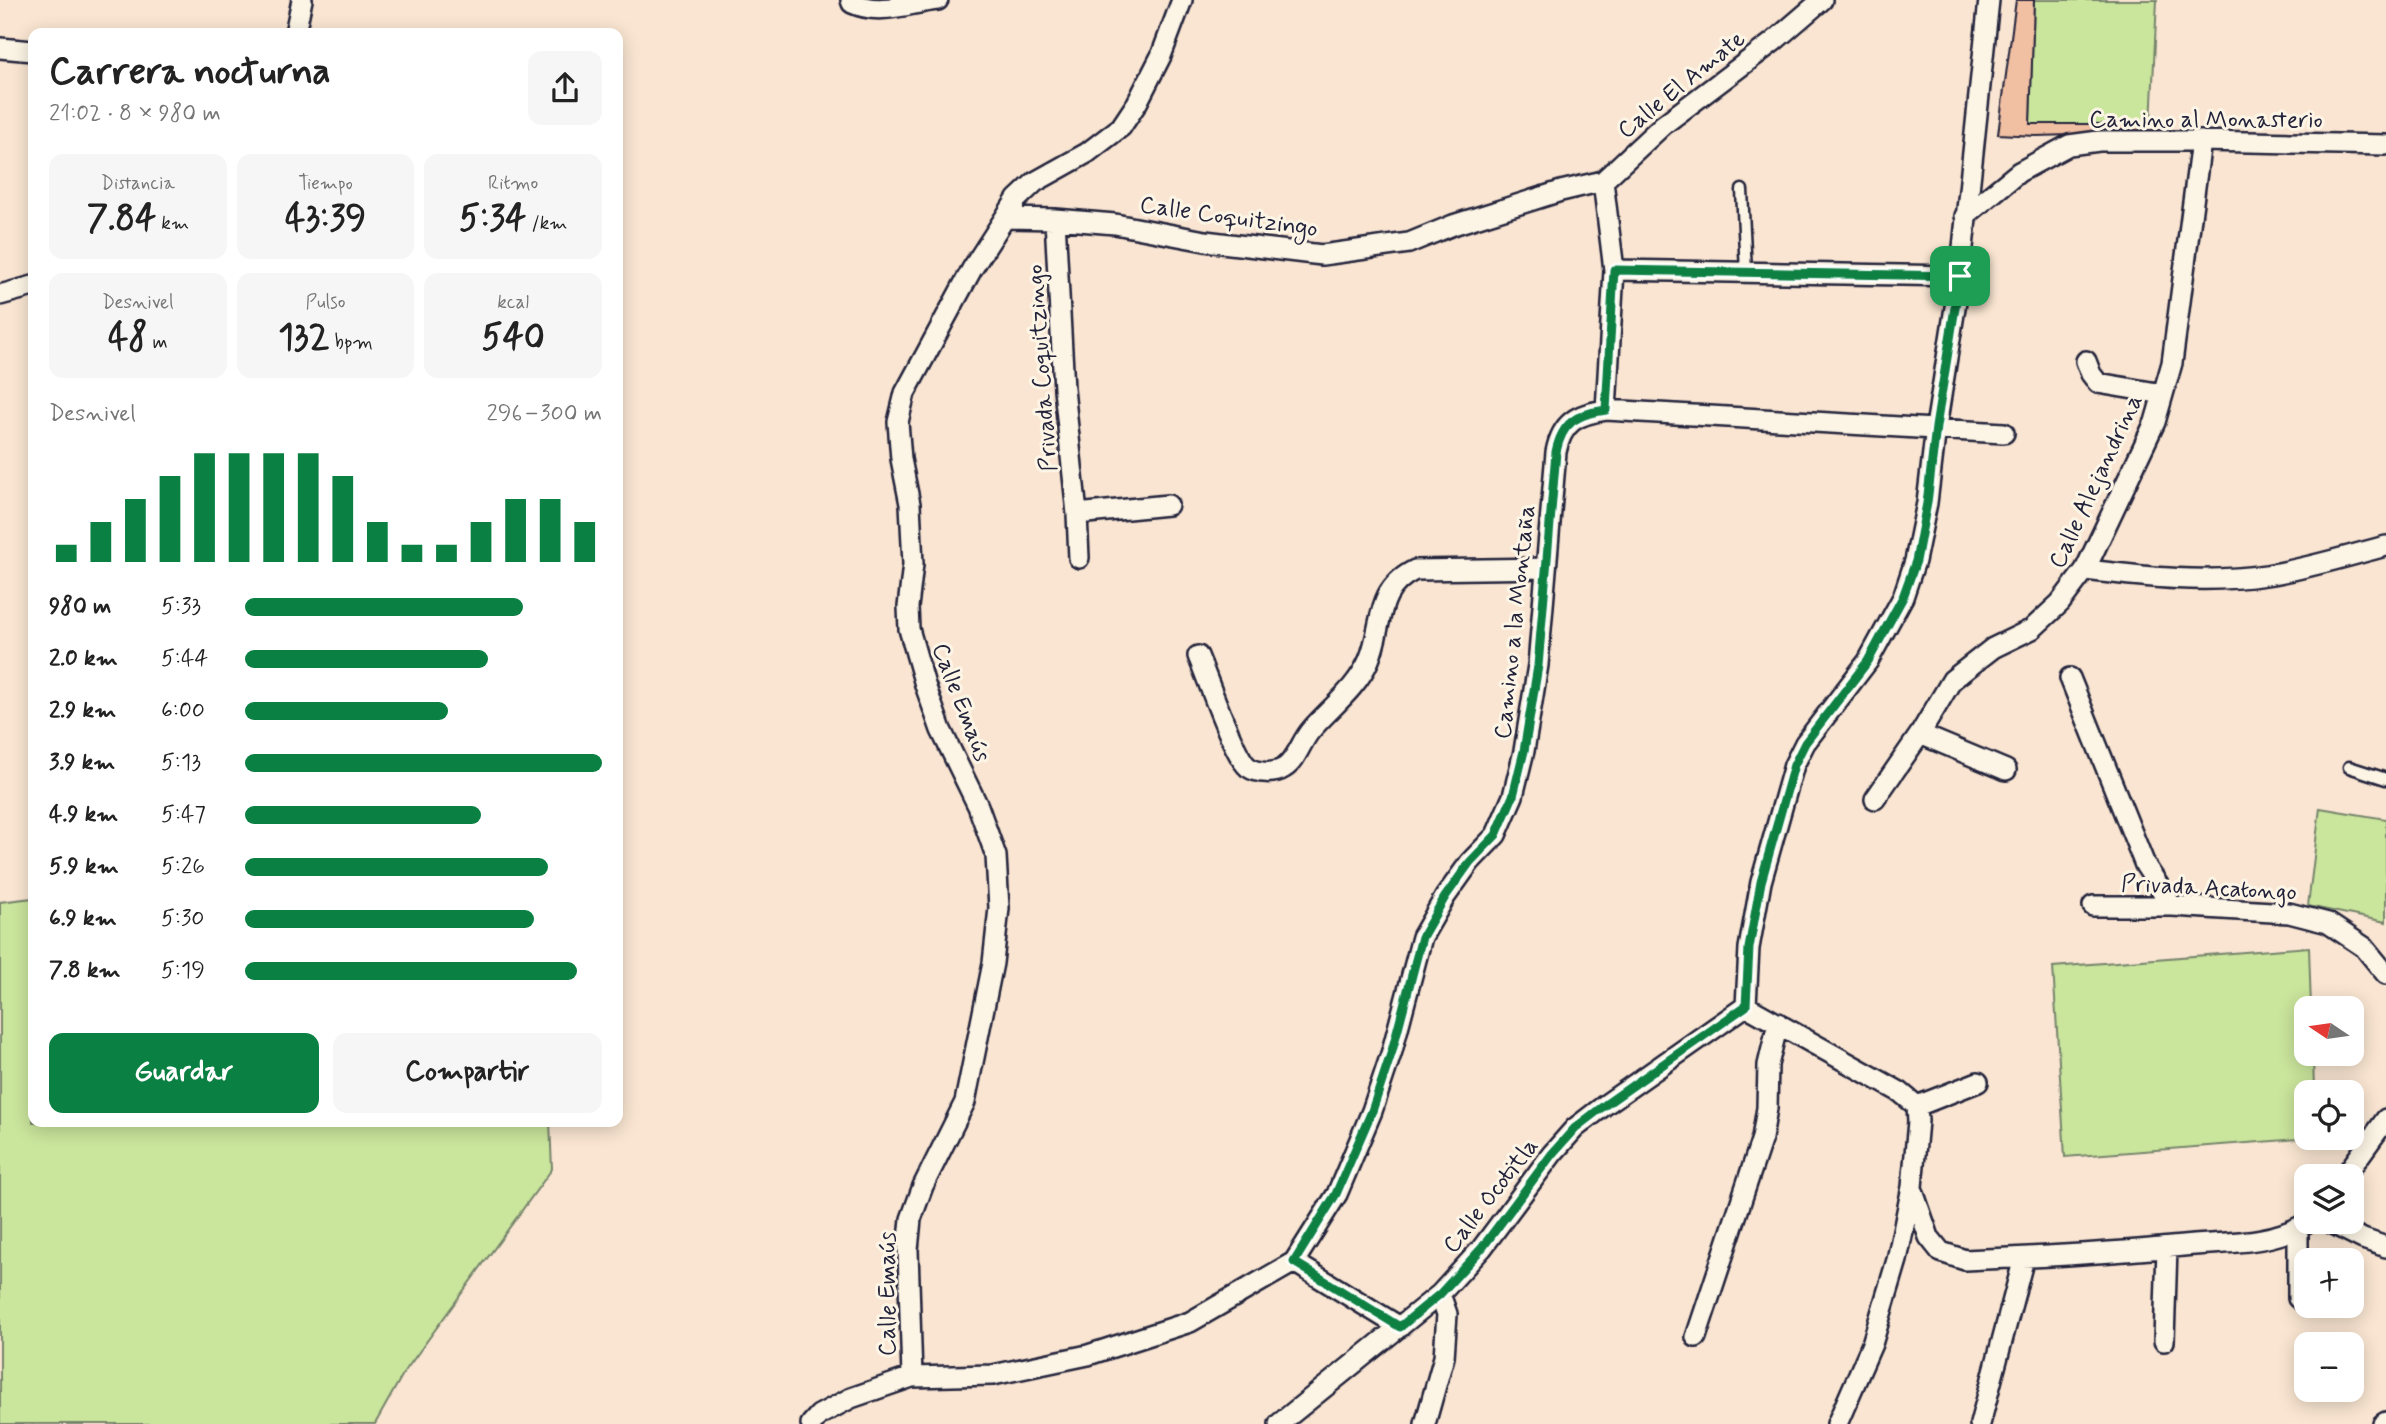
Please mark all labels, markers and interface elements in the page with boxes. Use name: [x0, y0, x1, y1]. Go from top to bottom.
street label: Calle El Amate: [1612, 24, 1752, 146]
text: Carrera nocturna: [49, 48, 331, 97]
button: share: [528, 51, 602, 125]
text: 21:02 · 8 × 980 m: [49, 99, 221, 129]
street label: Camino al Monasterio: [2089, 105, 2323, 136]
text: Distancia: [101, 171, 175, 196]
text: Tiempo: [298, 171, 353, 196]
text: Ritmo: [488, 171, 538, 196]
street label: Calle Coquitzingo: [1138, 190, 1320, 247]
text: 7.84: [87, 196, 156, 242]
text: 43:39: [285, 196, 366, 242]
text: 5:34: [459, 196, 526, 242]
text: km: [156, 211, 189, 236]
text: /km: [526, 211, 567, 236]
pin: [1930, 246, 1990, 306]
icon: arrive: [1941, 257, 1979, 295]
street label: Privada Coquitzingo: [1020, 263, 1065, 472]
text: Desnivel: [102, 290, 174, 315]
text: Pulso: [306, 290, 345, 315]
text: kcal: [497, 290, 529, 315]
text: 48: [108, 315, 147, 361]
text: 132: [278, 315, 329, 361]
text: 540: [482, 315, 545, 361]
text: m: [147, 330, 168, 355]
text: bpm: [329, 330, 373, 355]
street label: Calle Alejandrina: [2042, 390, 2150, 574]
text: Desnivel: [49, 399, 136, 429]
text: 296–300 m: [487, 399, 602, 429]
street label: Camino a la Montaña: [1488, 504, 1543, 741]
text: 980 m: [49, 592, 111, 622]
text: 5:33: [161, 592, 201, 622]
street label: Calle Emaús: [924, 639, 998, 767]
text: 2.0 km: [49, 644, 118, 674]
text: 5:44: [161, 644, 208, 674]
text: 2.9 km: [49, 696, 116, 726]
text: 6:00: [161, 696, 205, 726]
text: 3.9 km: [49, 748, 115, 778]
text: 5:13: [161, 748, 201, 778]
text: 4.9 km: [49, 800, 118, 830]
text: 5:47: [161, 800, 206, 830]
text: 5.9 km: [49, 852, 119, 882]
text: 5:26: [161, 852, 205, 882]
street label: Privada Acatongo: [2120, 868, 2298, 909]
text: 6.9 km: [49, 904, 117, 934]
text: 5:30: [161, 904, 205, 934]
text: 7.8 km: [49, 956, 120, 986]
text: 5:19: [161, 956, 205, 986]
north arrow: [2294, 996, 2364, 1066]
map controls: [2294, 996, 2364, 1402]
button: Guardar: [49, 1033, 319, 1113]
button: Compartir: [333, 1033, 602, 1113]
button: locate: [2294, 1080, 2364, 1150]
street label: Calle Ocotitla: [1436, 1132, 1546, 1260]
button: layers: [2294, 1164, 2364, 1234]
street label: Calle Emaús: [873, 1231, 904, 1356]
button: +: [2294, 1248, 2364, 1318]
button: −: [2294, 1332, 2364, 1402]

